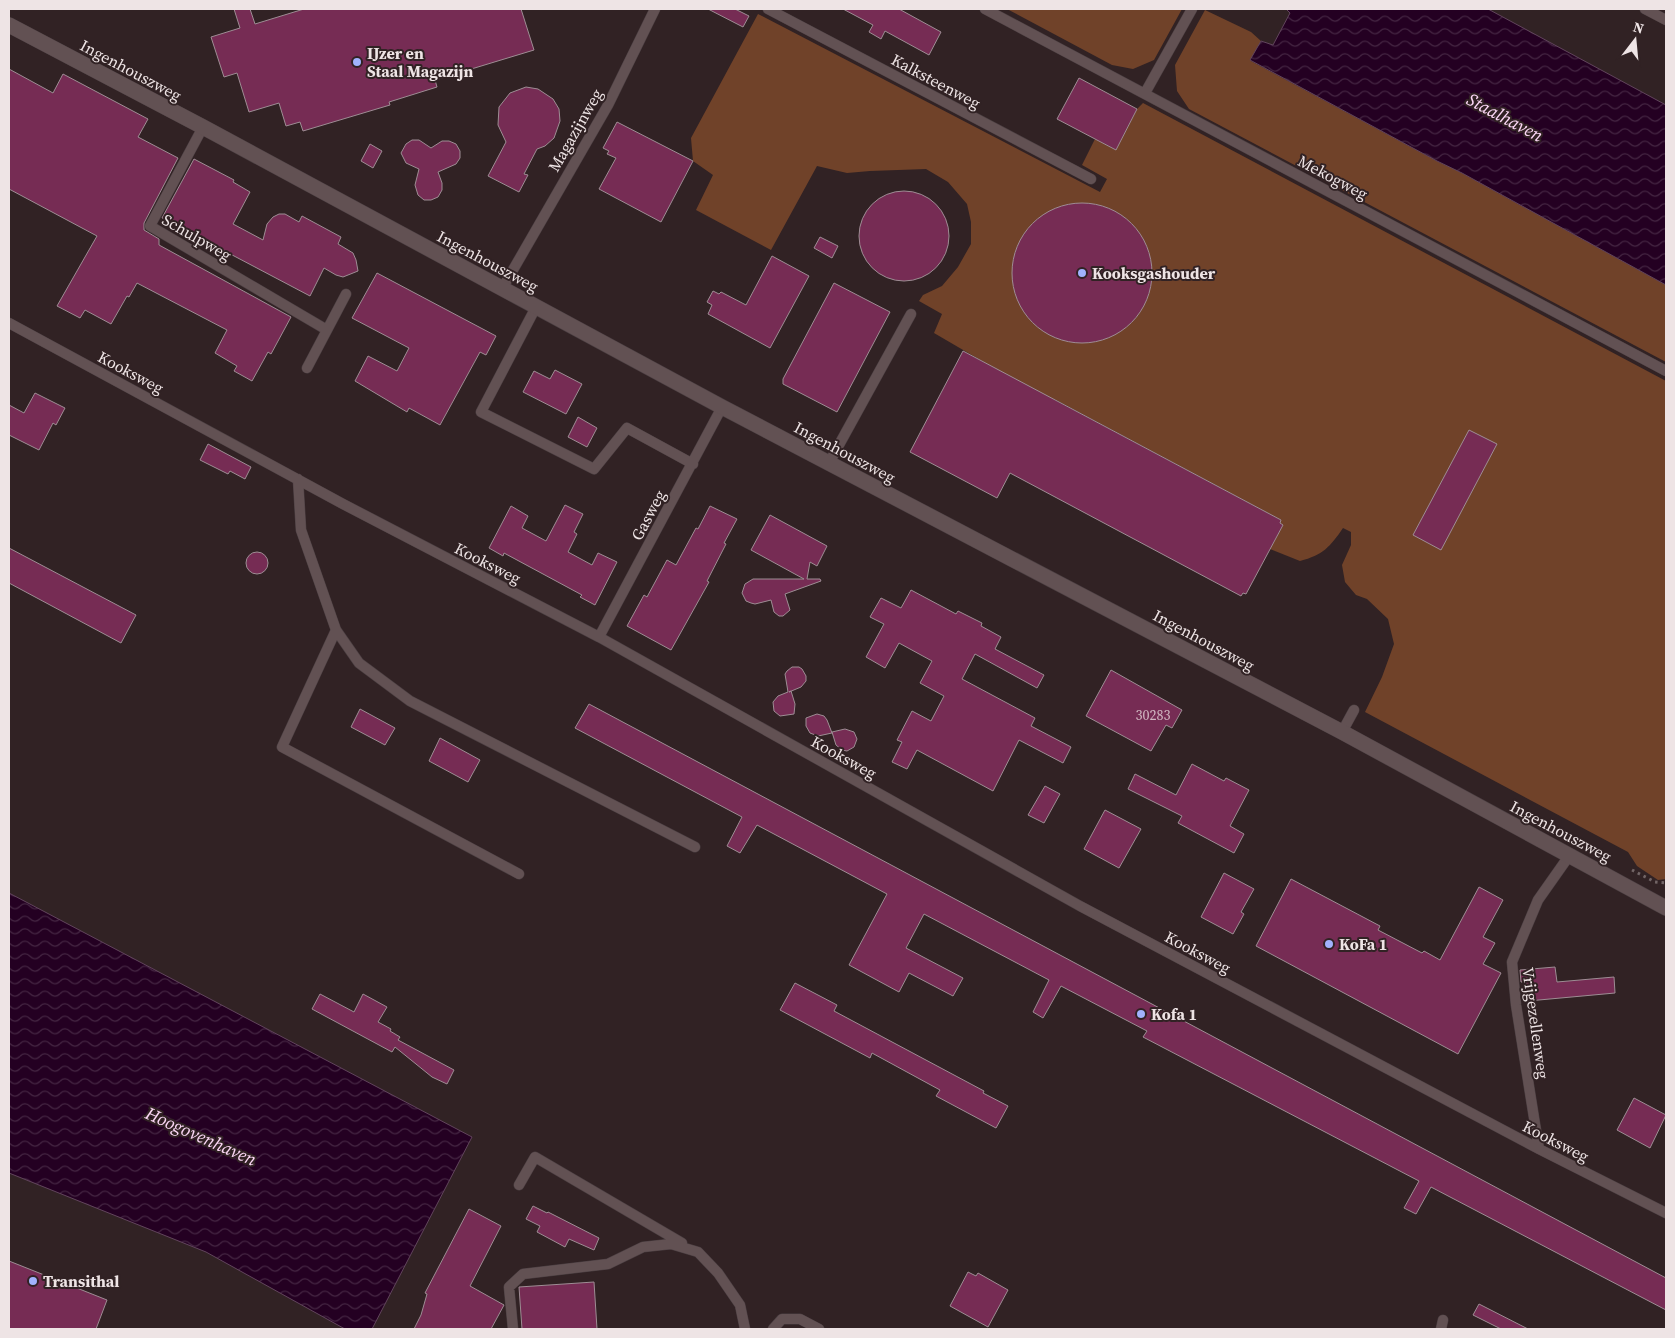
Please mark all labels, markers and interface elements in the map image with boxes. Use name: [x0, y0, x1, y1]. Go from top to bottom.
north arrow: [1610, 15, 1660, 65]
text: N: [1631, 16, 1646, 39]
street label: Ingenhouszweg: [76, 34, 186, 106]
place label: IJzer en Staal Magazijn: [367, 42, 474, 82]
street label: Kalksteenweg: [888, 48, 984, 114]
marker: IJzer en Staal Magazijn: [351, 56, 363, 68]
street label: Magazijnweg: [542, 85, 608, 175]
water label: Staalhaven: [1462, 86, 1548, 148]
street label: Mekogweg: [1294, 149, 1372, 205]
street label: Schulpweg: [158, 208, 236, 266]
street label: Ingenhouszweg: [433, 225, 543, 297]
place label: Kooksgashouder: [1092, 262, 1216, 284]
marker: Kooksgashouder: [1076, 267, 1088, 279]
street label: Kooksweg: [94, 345, 168, 399]
street label: Ingenhouszweg: [790, 416, 900, 488]
street label: Gasweg: [626, 486, 670, 544]
street label: Kooksweg: [451, 537, 525, 589]
street label: Ingenhouszweg: [1149, 604, 1259, 676]
house number: 30283: [1136, 705, 1171, 725]
street label: Kooksweg: [807, 730, 881, 784]
street label: Ingenhouszweg: [1506, 795, 1616, 867]
street label: Kooksweg: [1161, 925, 1235, 979]
place label: KoFa 1: [1339, 933, 1387, 955]
marker: KoFa 1: [1323, 938, 1335, 950]
street label: Vrijgezellenweg: [1517, 966, 1555, 1080]
place label: Kofa 1: [1151, 1003, 1197, 1025]
marker: Kofa 1: [1135, 1008, 1147, 1020]
water label: Hoogovenhaven: [141, 1100, 260, 1172]
street label: Kooksweg: [1519, 1115, 1593, 1167]
place label: Transithal: [43, 1270, 119, 1292]
marker: Transithal: [27, 1275, 39, 1287]

